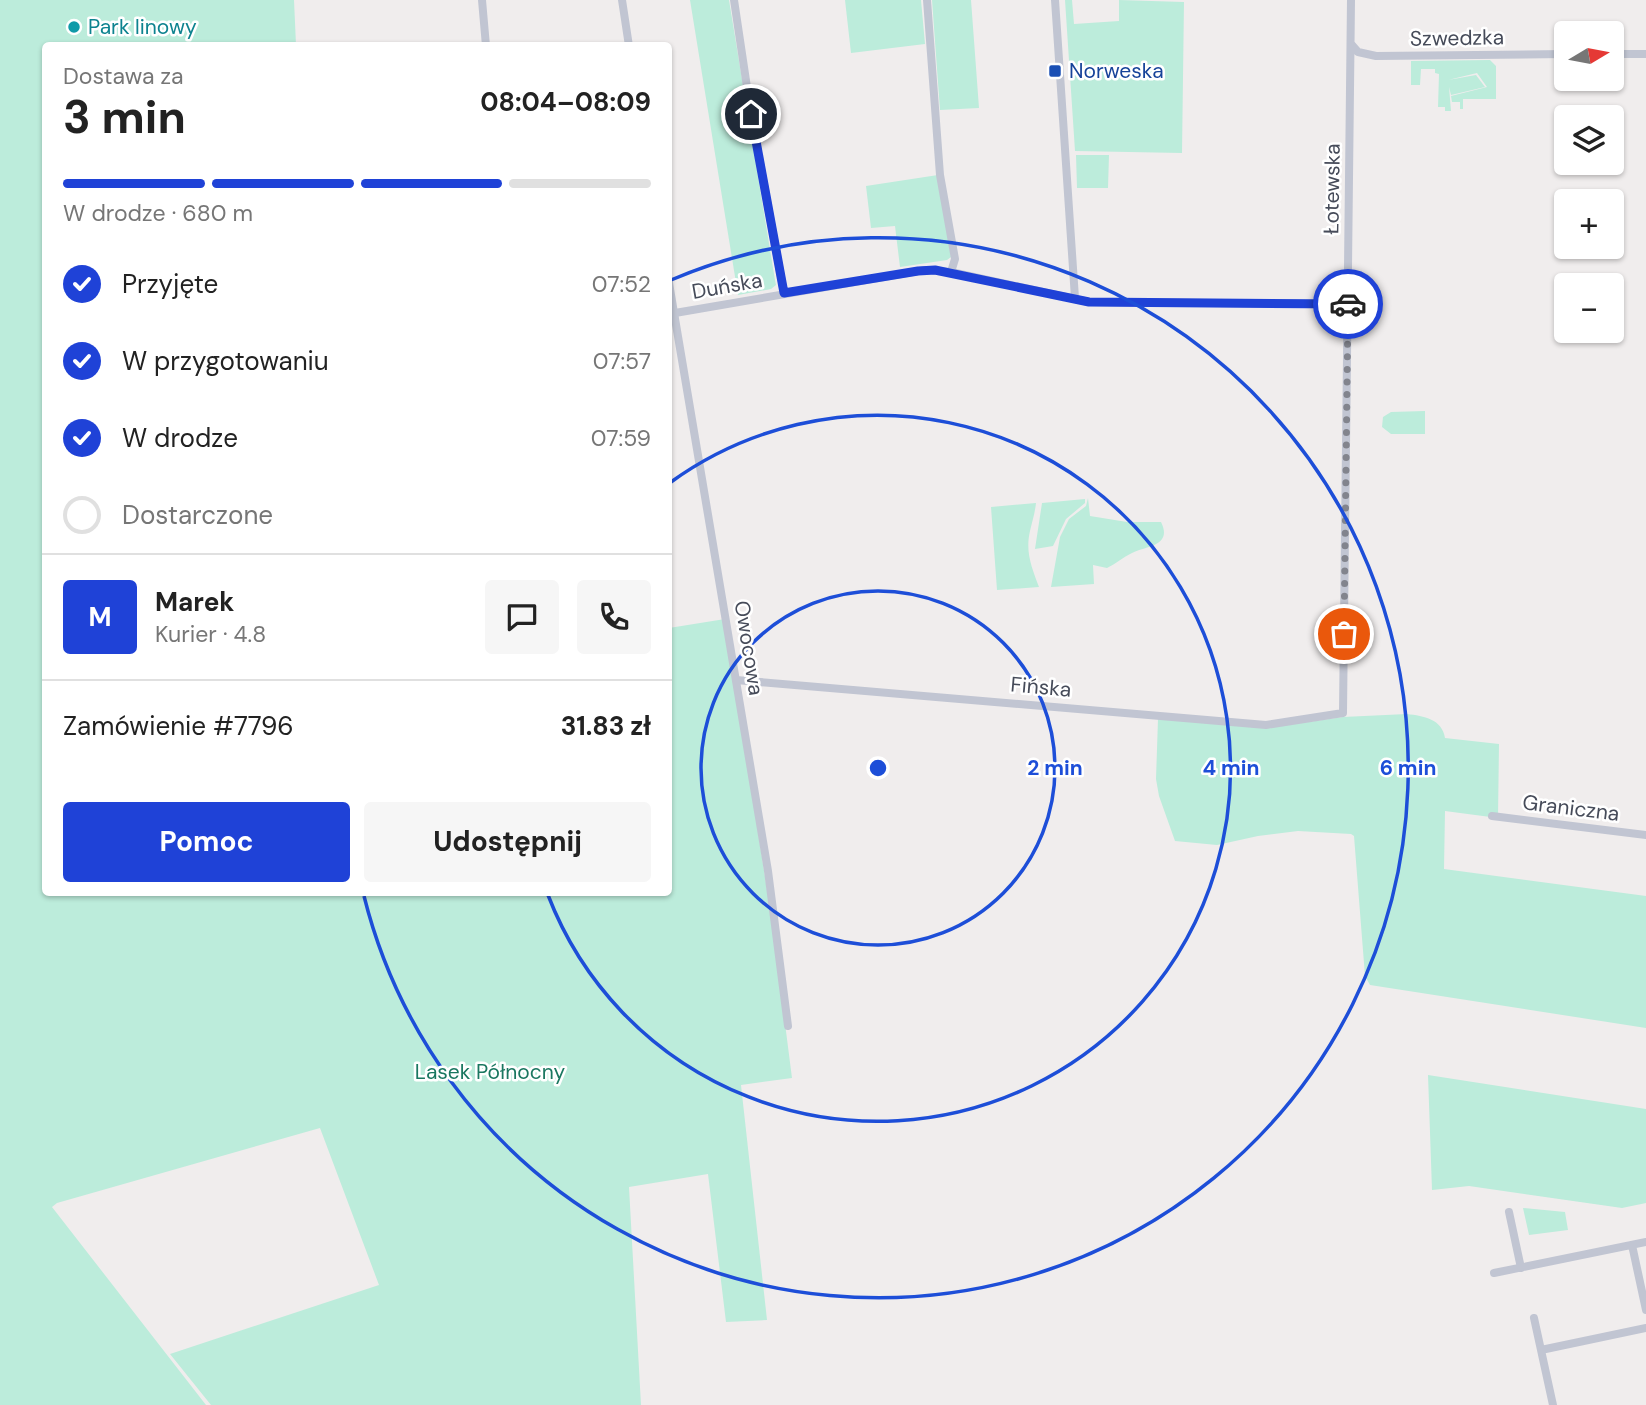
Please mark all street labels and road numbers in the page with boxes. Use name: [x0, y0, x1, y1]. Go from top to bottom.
street label: Szwedzka: [1410, 23, 1504, 53]
street label: Łotewska: [1317, 143, 1347, 235]
street label: Duńska: [690, 266, 764, 306]
street label: Owocowa: [728, 599, 770, 697]
street label: Fińska: [1009, 670, 1073, 704]
street label: Graniczna: [1521, 788, 1621, 828]

